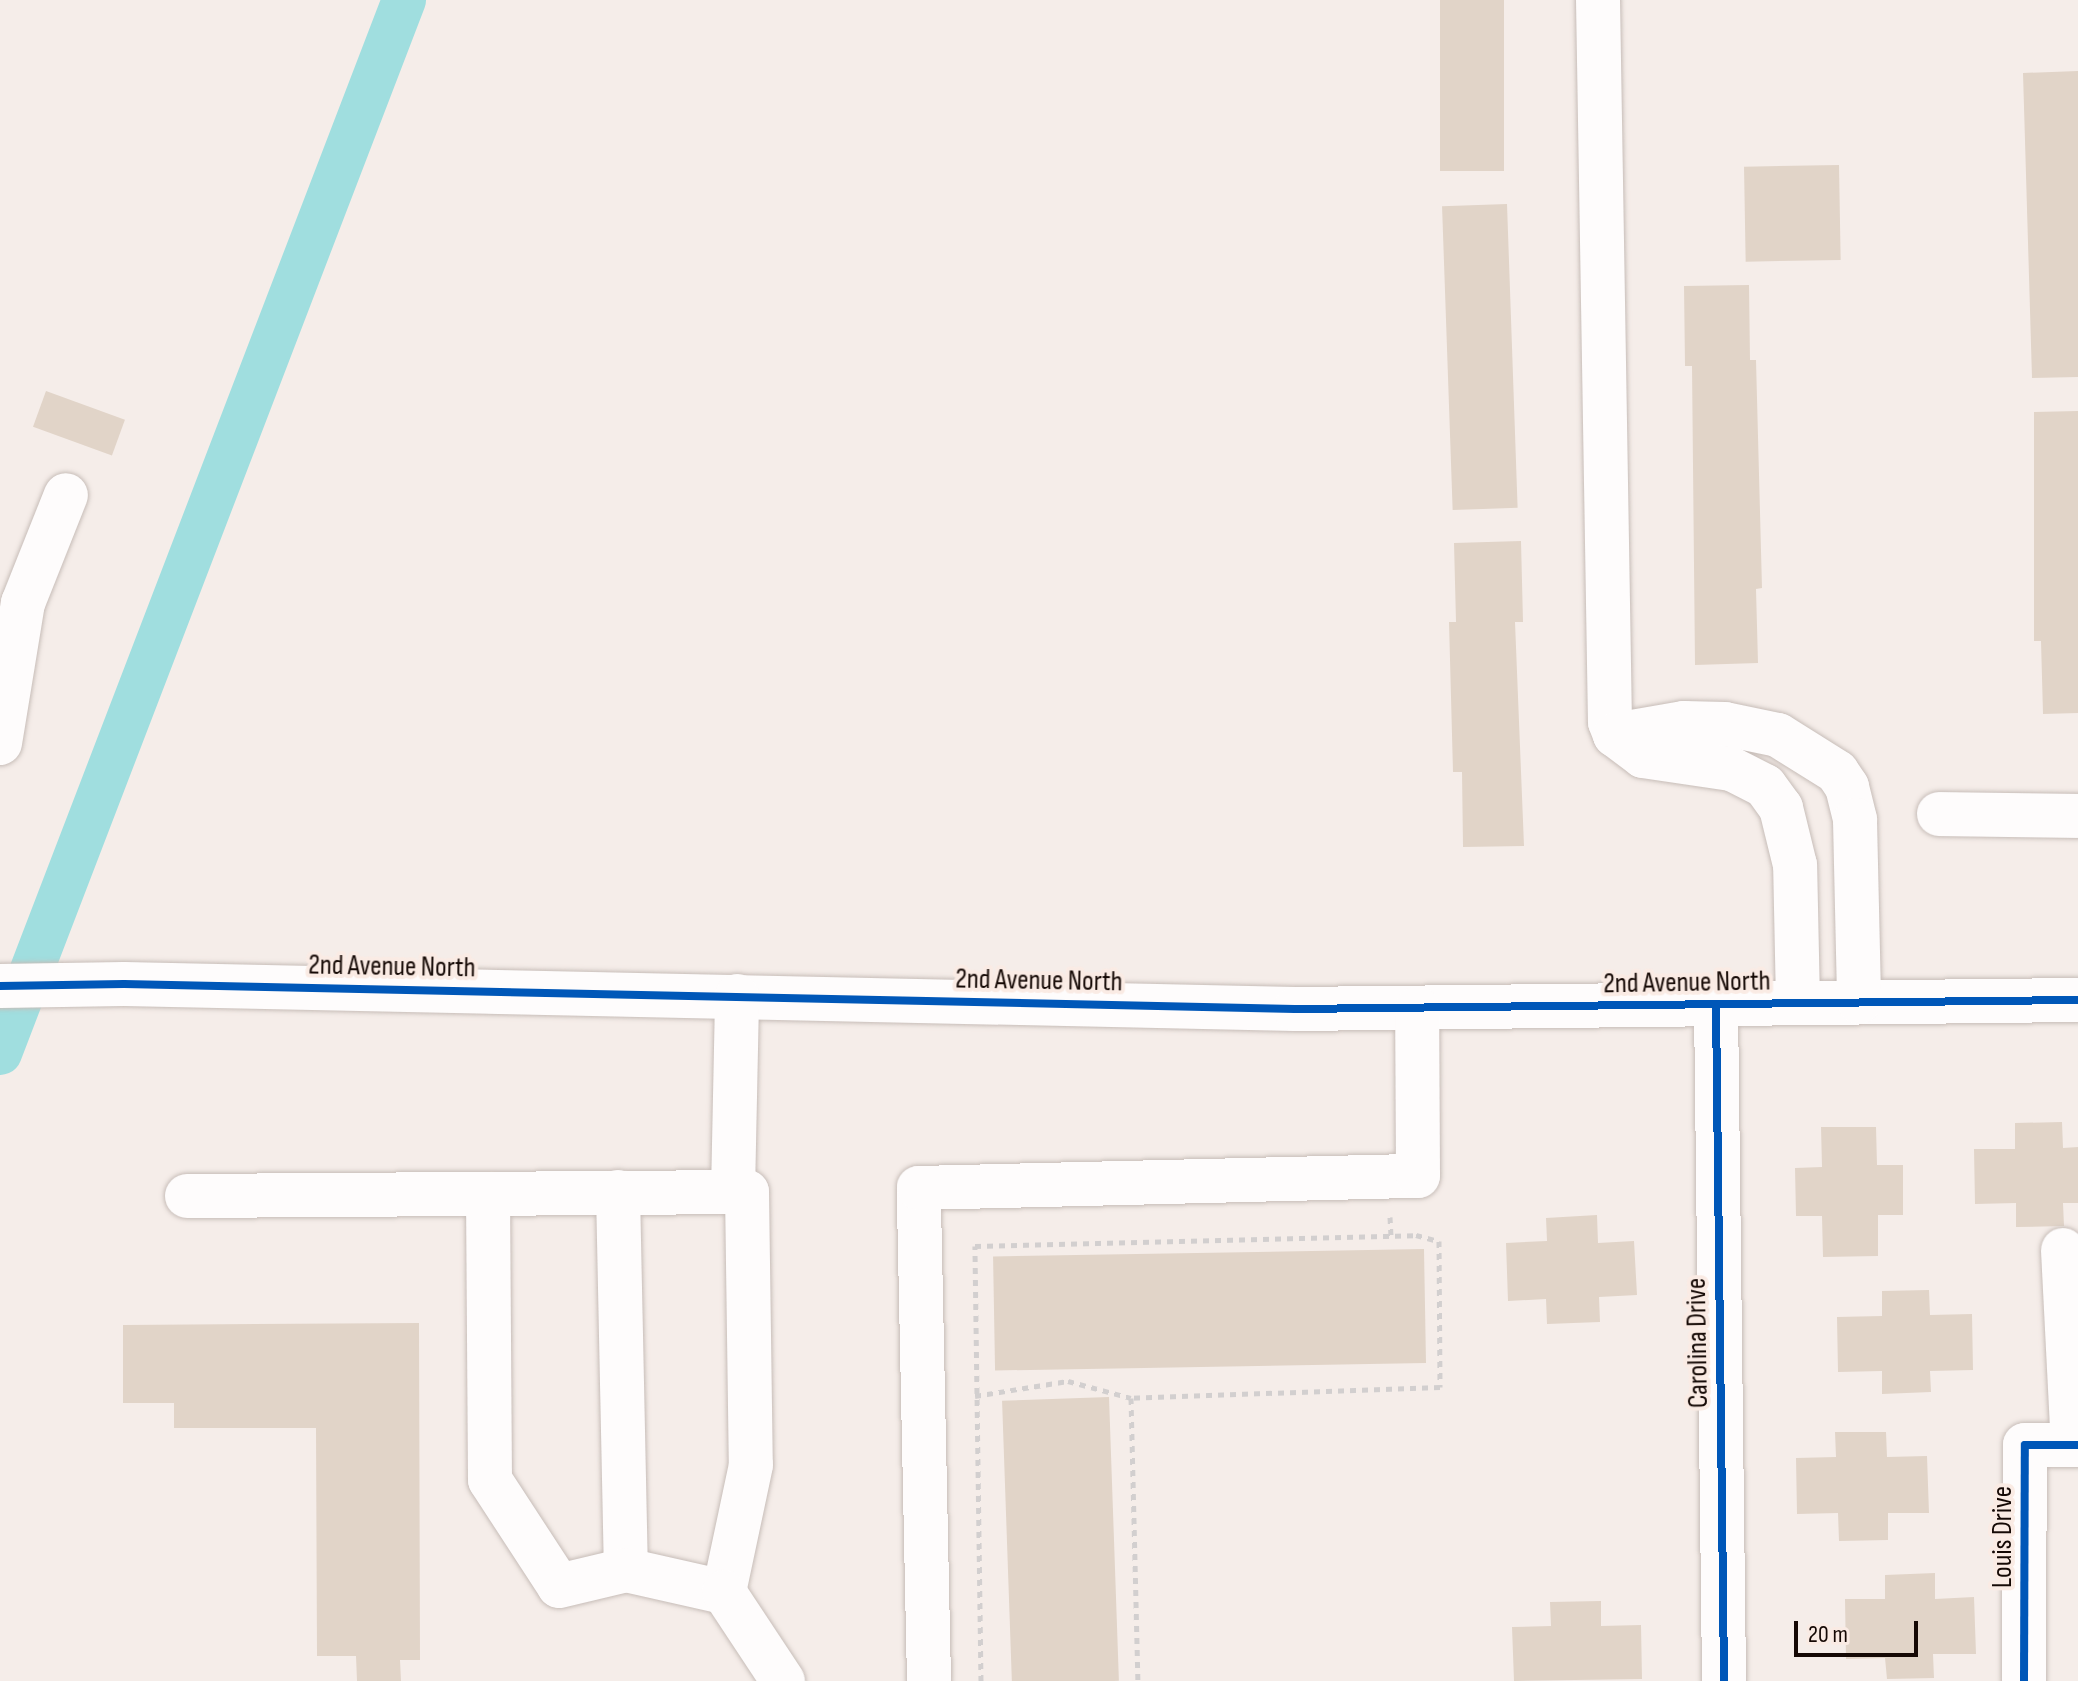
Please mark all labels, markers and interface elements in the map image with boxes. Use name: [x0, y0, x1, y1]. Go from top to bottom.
street label: 2nd Avenue North: [308, 949, 476, 985]
street label: 2nd Avenue North: [955, 963, 1123, 999]
street label: 2nd Avenue North: [1603, 965, 1771, 1001]
street label: Carolina Drive: [1680, 1278, 1716, 1408]
street label: Louis Drive: [1986, 1486, 2020, 1588]
scale bar: [1798, 1605, 1922, 1655]
text: 20 m: [1808, 1620, 1848, 1649]

